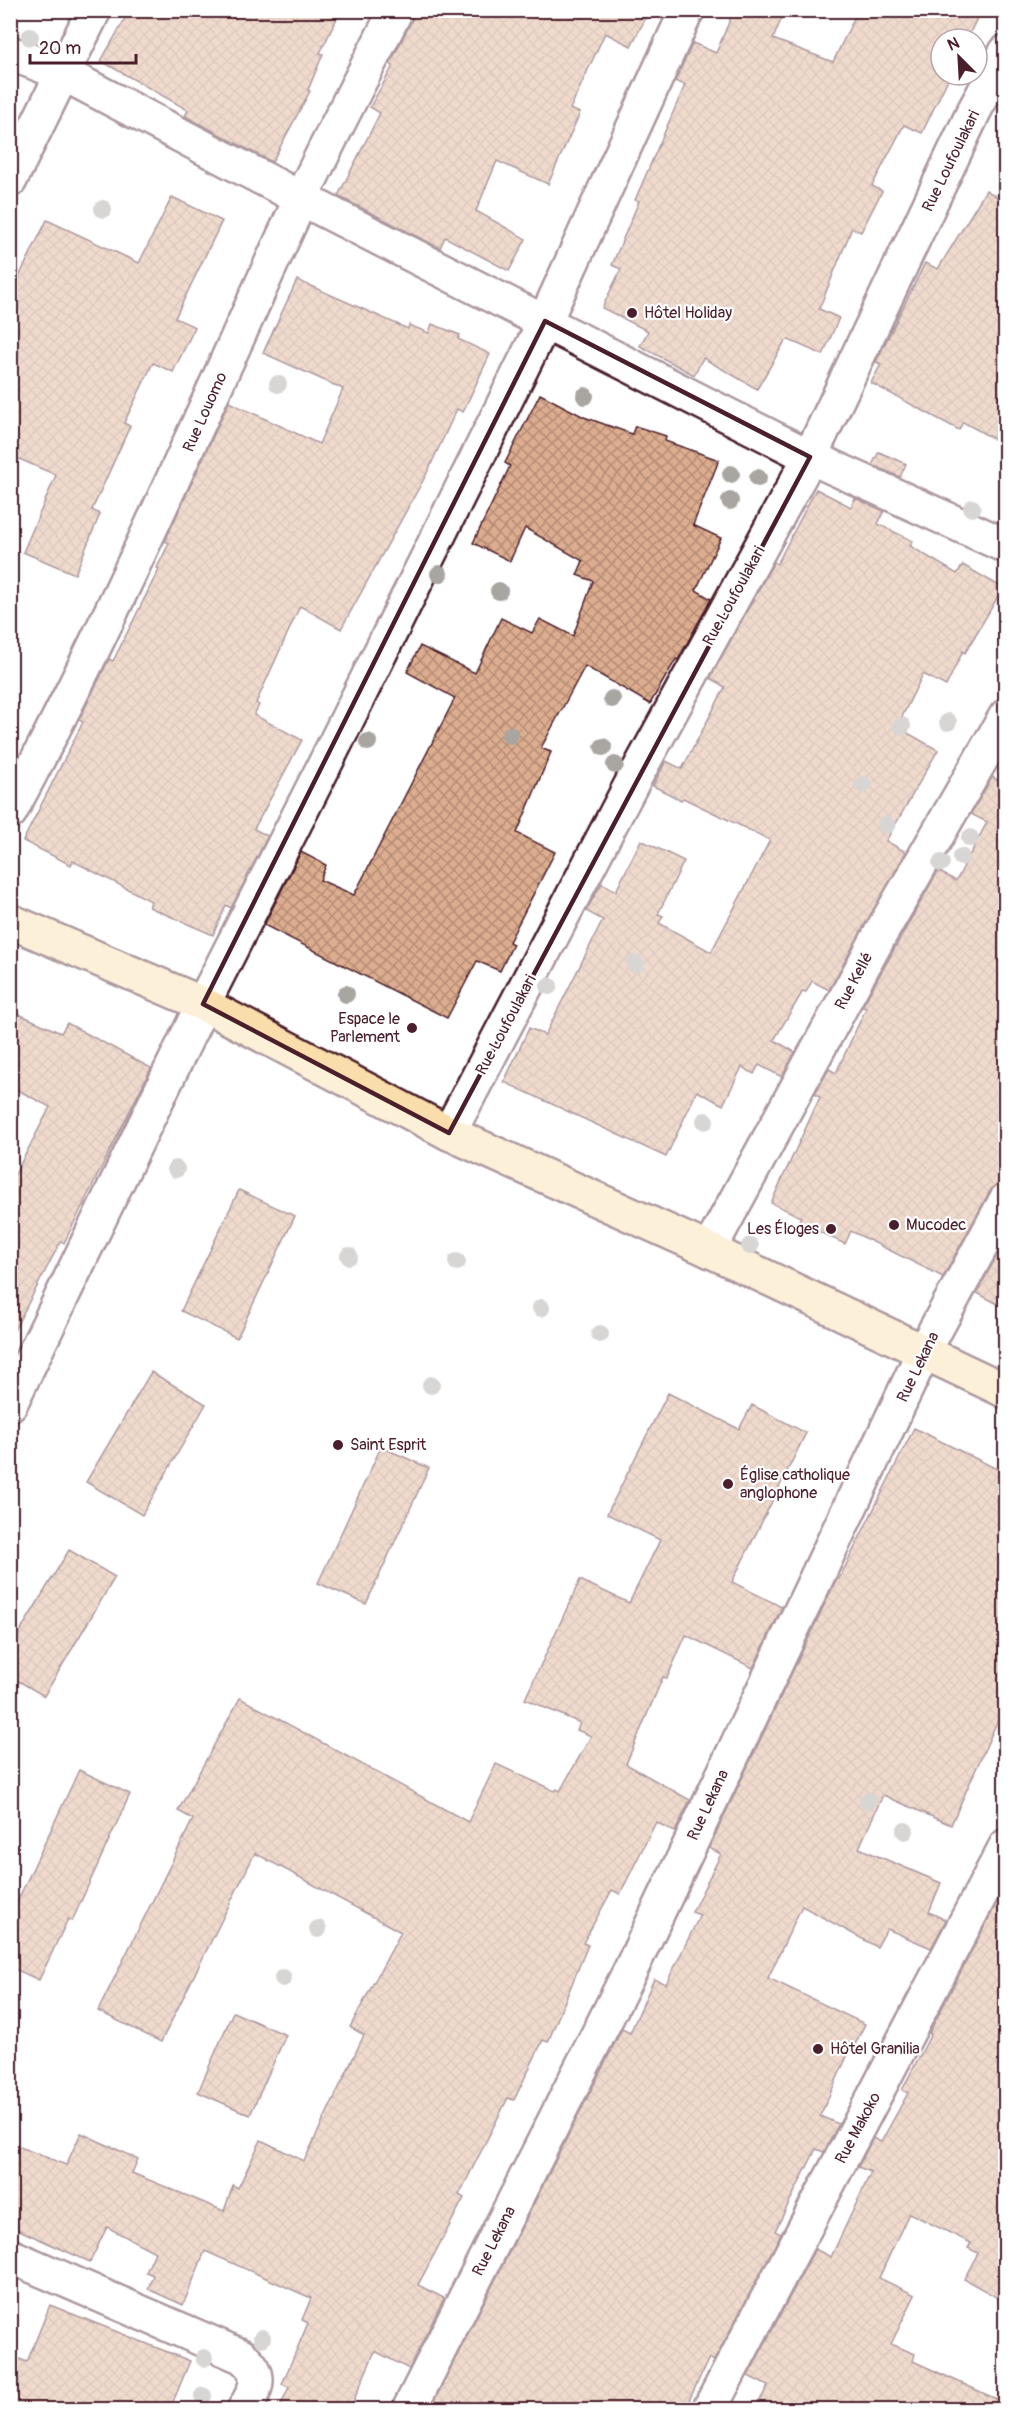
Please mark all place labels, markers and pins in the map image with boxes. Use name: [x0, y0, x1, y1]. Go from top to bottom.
place label: Hôtel Holiday: [644, 303, 732, 323]
marker: Hôtel Holiday: [625, 306, 639, 320]
place label: Espace le Parlement: [330, 1009, 401, 1047]
marker: Espace le Parlement: [405, 1021, 419, 1035]
place label: Mucodec: [906, 1215, 966, 1235]
marker: Mucodec: [887, 1218, 901, 1232]
place label: Les Éloges: [747, 1219, 819, 1239]
marker: Les Éloges: [824, 1222, 838, 1236]
place label: Saint Esprit: [350, 1435, 427, 1455]
marker: Saint Esprit: [331, 1438, 345, 1452]
place label: Église catholique anglophone: [740, 1465, 850, 1503]
marker: Église catholique anglophone: [721, 1477, 735, 1491]
place label: Hôtel Granilia: [830, 2039, 920, 2059]
marker: Hôtel Granilia: [811, 2042, 825, 2056]

